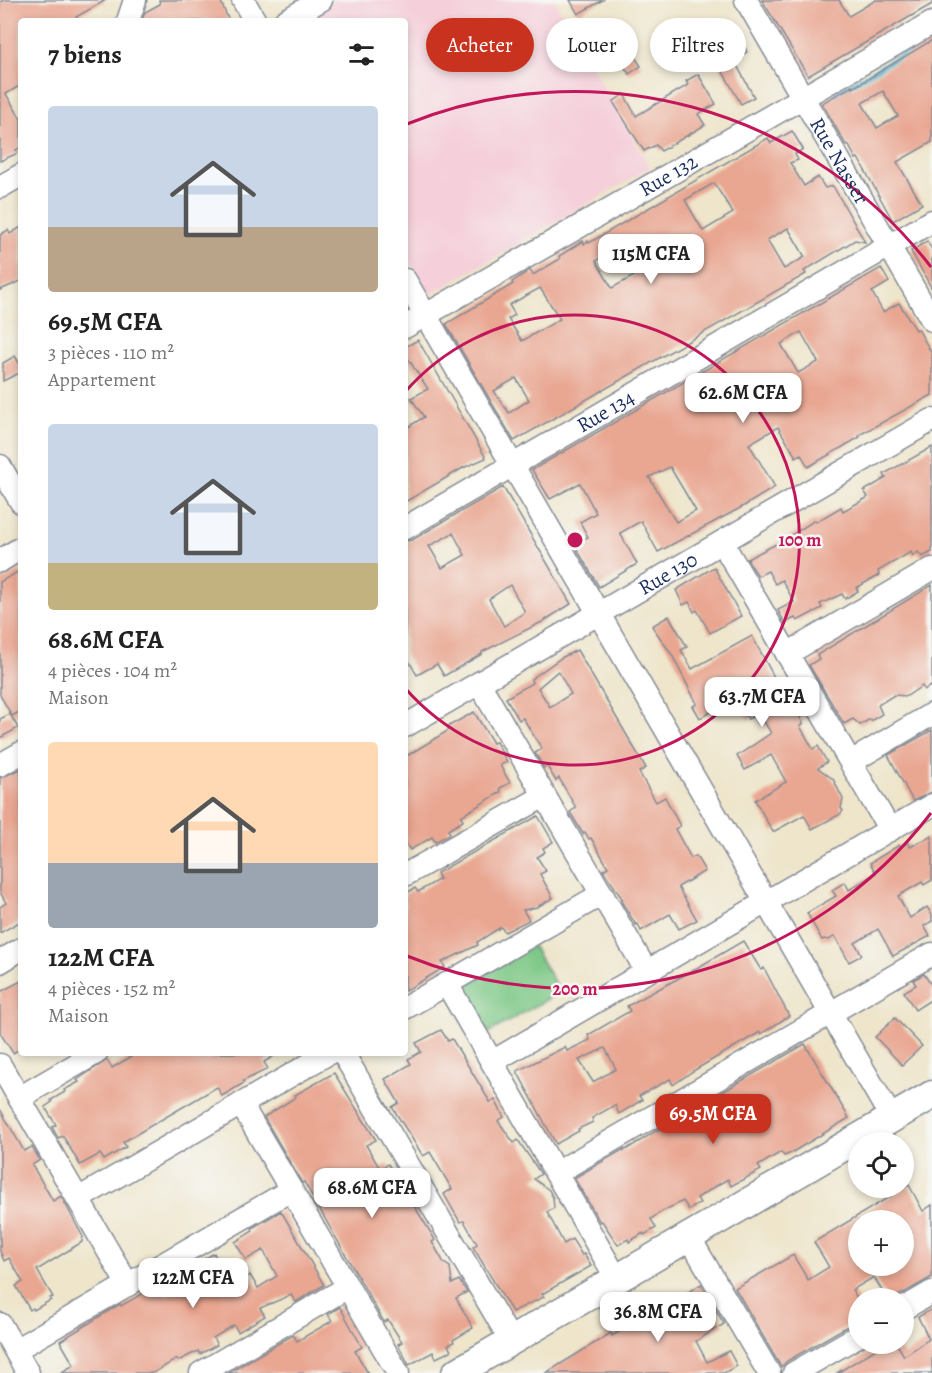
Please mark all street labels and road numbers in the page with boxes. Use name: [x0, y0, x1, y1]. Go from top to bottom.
street label: Rue Nasser: [803, 112, 876, 209]
street label: Rue 132: [634, 147, 703, 203]
street label: Rue 134: [571, 383, 640, 439]
street label: Rue 130: [633, 545, 703, 602]

